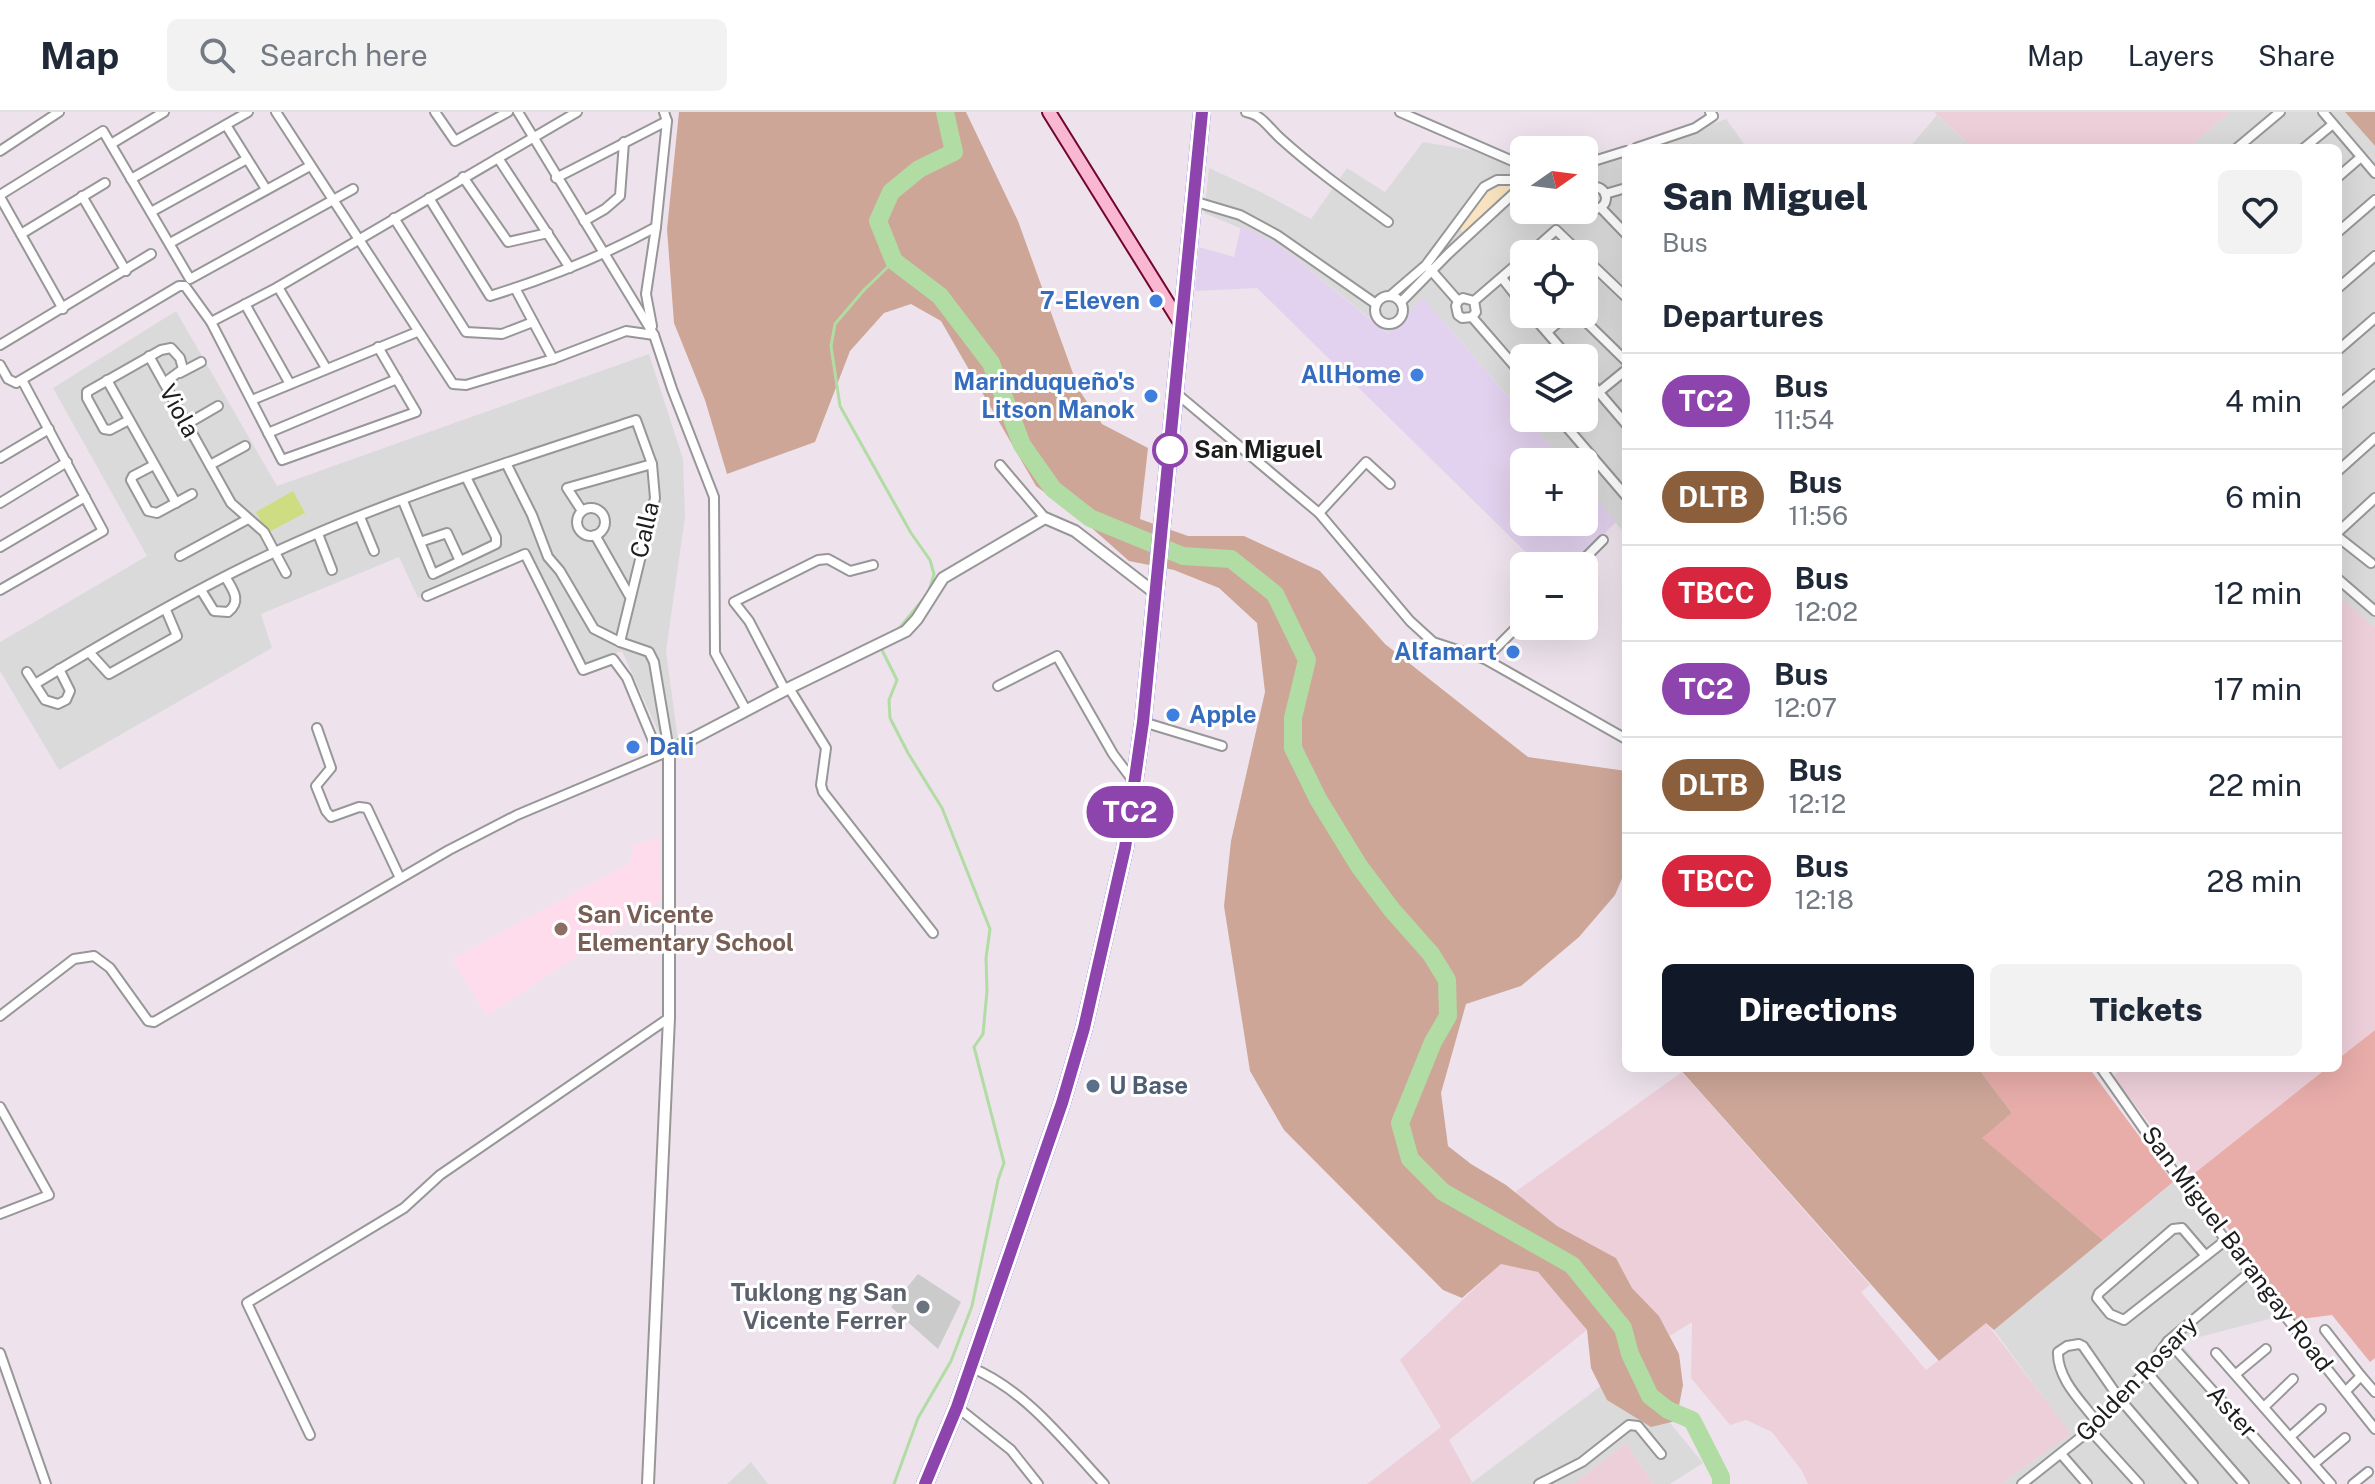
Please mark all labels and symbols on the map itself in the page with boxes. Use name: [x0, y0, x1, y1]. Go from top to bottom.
north arrow: [1510, 136, 1598, 224]
place label: 7-Eleven: [1040, 286, 1140, 314]
marker: 7-Eleven: [1147, 292, 1165, 310]
place label: AllHome: [1301, 360, 1401, 388]
marker: AllHome: [1408, 366, 1426, 384]
place label: Marinduqueño's Litson Manok: [953, 367, 1135, 423]
street label: Viola: [154, 379, 206, 442]
marker: Marinduqueño's Litson Manok: [1142, 387, 1160, 405]
marker: San Miguel: [1153, 433, 1187, 467]
place label: San Miguel: [1194, 435, 1323, 463]
street label: Calla: [624, 499, 664, 561]
place label: Alfamart: [1394, 637, 1497, 665]
marker: Alfamart: [1504, 643, 1522, 661]
place label: Apple: [1189, 700, 1257, 728]
marker: Apple: [1164, 706, 1182, 724]
place label: Dali: [649, 732, 694, 760]
marker: Dali: [624, 738, 642, 756]
line badge: TC2: [1084, 786, 1176, 838]
place label: San Vicente Elementary School: [577, 900, 794, 956]
marker: San Vicente Elementary School: [552, 920, 570, 938]
place label: U Base: [1109, 1071, 1188, 1099]
marker: U Base: [1084, 1077, 1102, 1095]
street label: San Miguel Barangay Road: [2136, 1120, 2339, 1376]
place label: Tuklong ng San Vicente Ferrer: [731, 1278, 907, 1334]
marker: Tuklong ng San Vicente Ferrer: [914, 1298, 932, 1316]
street label: Golden Rosary: [2070, 1310, 2203, 1447]
street label: Aster: [2202, 1379, 2263, 1443]

